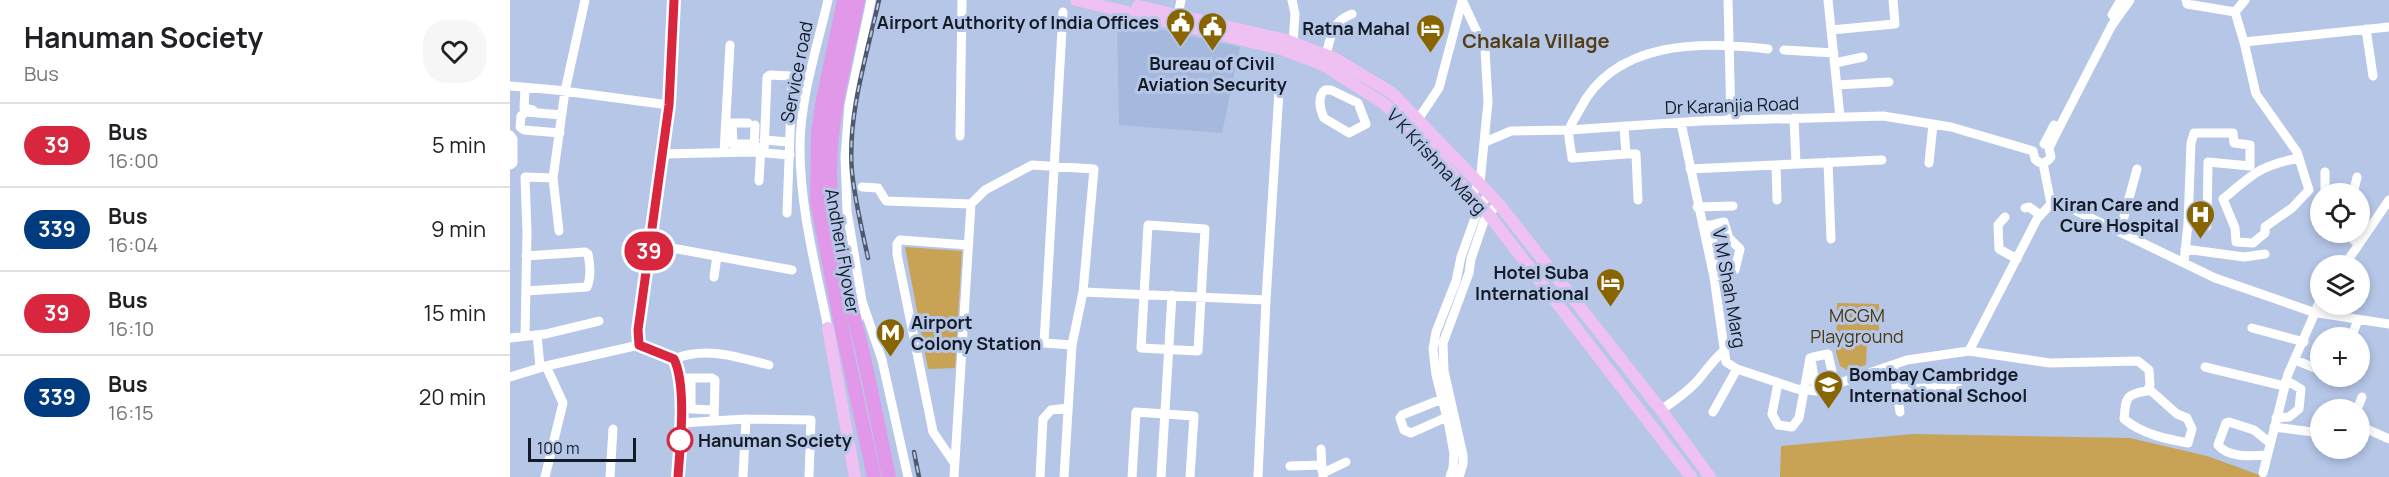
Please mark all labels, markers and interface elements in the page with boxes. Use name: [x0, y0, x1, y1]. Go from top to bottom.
public building icon: Airport Authority of India Offices: [1164, 6, 1196, 48]
place label: Airport Authority of India Offices: [877, 10, 1159, 34]
public building icon: Bureau of Civil Aviation Security: [1196, 10, 1228, 52]
hotel icon: Ratna Mahal: [1415, 12, 1447, 54]
place label: Ratna Mahal: [1302, 16, 1410, 40]
text: Hanuman Society: [24, 18, 263, 56]
street label: Service road: [774, 19, 818, 125]
button: heart: [423, 20, 486, 83]
district label: Chakala Village: [1462, 27, 1610, 54]
place label: Bureau of Civil Aviation Security: [1137, 51, 1287, 96]
text: Bus: [24, 60, 59, 87]
street label: Dr Karanjia Road: [1664, 91, 1800, 119]
street label: V K Krishna Marg: [1382, 103, 1492, 219]
text: Bus: [108, 117, 148, 147]
text: 5 min: [432, 130, 486, 160]
text: 39: [44, 131, 70, 159]
text: 16:00: [108, 147, 159, 174]
map controls: [2310, 183, 2370, 459]
button: locate: [2310, 183, 2370, 243]
street label: Andheri Flyover: [820, 187, 866, 316]
place label: Kiran Care and Cure Hospital: [2052, 192, 2179, 237]
hospital icon: Kiran Care and Cure Hospital: [2184, 198, 2216, 240]
text: Bus: [108, 201, 148, 231]
text: 9 min: [431, 214, 486, 244]
text: 339: [38, 215, 76, 243]
street label: V M Shah Marg: [1708, 226, 1752, 350]
text: 16:04: [108, 231, 158, 258]
line badge: 39: [622, 232, 676, 270]
text: 39: [636, 237, 662, 265]
button: layers: [2310, 255, 2370, 315]
place label: Hotel Suba International: [1475, 260, 1589, 305]
hotel icon: Hotel Suba International: [1594, 266, 1626, 308]
text: Bus: [108, 285, 148, 315]
text: 15 min: [423, 298, 486, 328]
text: 39: [44, 299, 70, 327]
park label: MCGM Playground: [1810, 303, 1904, 348]
place label: Airport Colony Station: [911, 310, 1041, 355]
text: 16:10: [108, 315, 154, 342]
metro station icon: Airport Colony Station: [874, 316, 906, 358]
button: +: [2310, 327, 2370, 387]
place label: Bombay Cambridge International School: [1849, 362, 2027, 407]
school or university icon: Bombay Cambridge International School: [1812, 368, 1844, 410]
text: Bus: [108, 369, 148, 399]
text: 20 min: [419, 382, 486, 412]
text: 339: [38, 383, 76, 411]
text: 16:15: [108, 399, 154, 426]
button: −: [2310, 399, 2370, 459]
marker: Hanuman Society: [667, 427, 693, 453]
place label: Hanuman Society: [698, 428, 852, 452]
scale bar: [528, 435, 636, 462]
text: 100 m: [537, 437, 580, 459]

